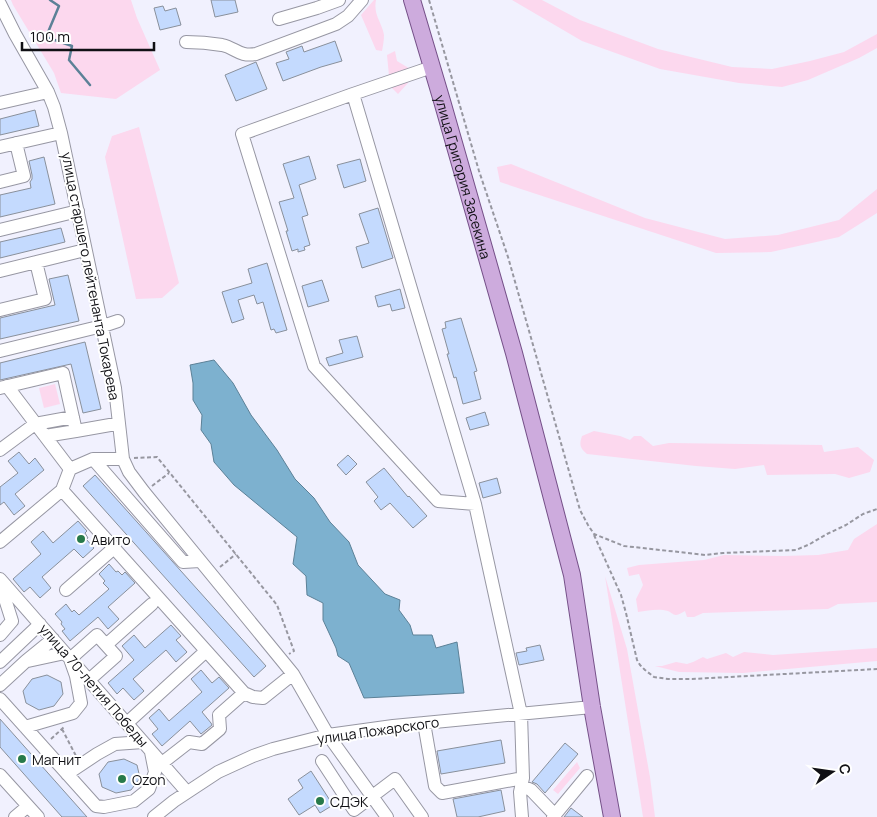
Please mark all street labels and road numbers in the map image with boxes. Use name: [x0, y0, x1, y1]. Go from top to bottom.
street label: улица Григория Засекина: [431, 92, 496, 261]
street label: улица старшего лейтенанта Токарева: [58, 150, 124, 402]
street label: улица 70-летия Победы: [35, 619, 153, 751]
street label: улица Пожарского: [316, 712, 440, 748]

